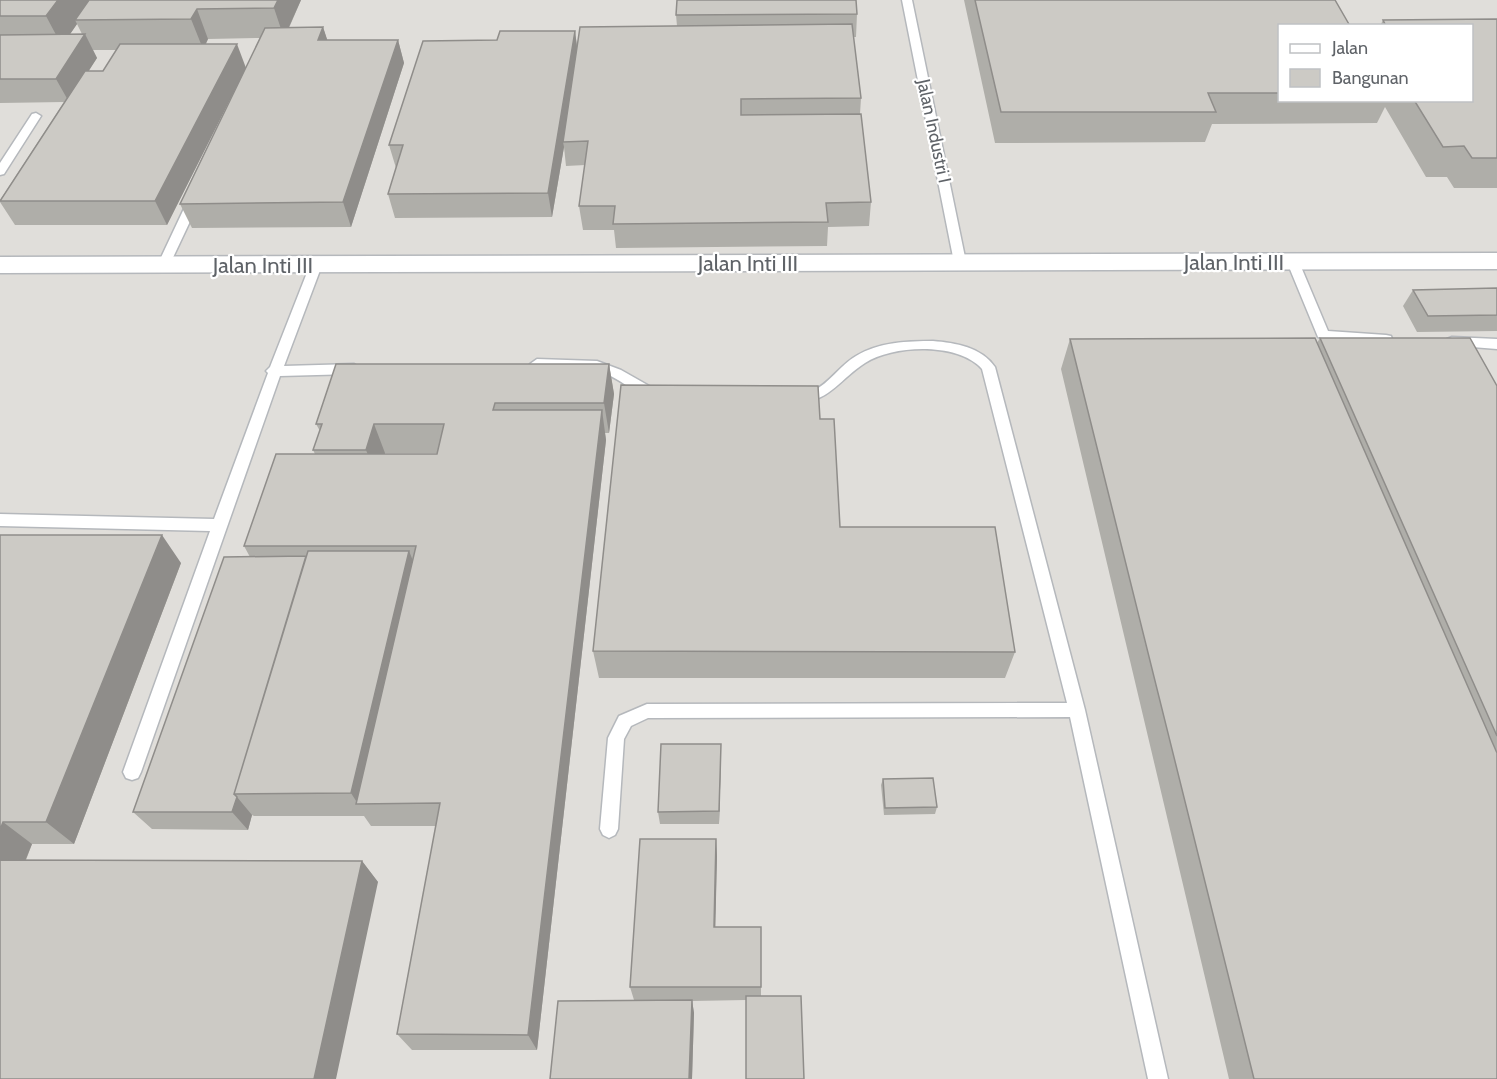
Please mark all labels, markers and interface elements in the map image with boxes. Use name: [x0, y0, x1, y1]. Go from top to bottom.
legend: [1278, 24, 1473, 102]
text: Jalan: [1331, 37, 1368, 59]
text: Bangunan: [1332, 67, 1409, 89]
street label: Jalan Industri I: [912, 76, 956, 185]
street label: Jalan Inti III: [1183, 249, 1284, 276]
street label: Jalan Inti III: [697, 250, 798, 277]
street label: Jalan Inti III: [212, 252, 313, 279]

